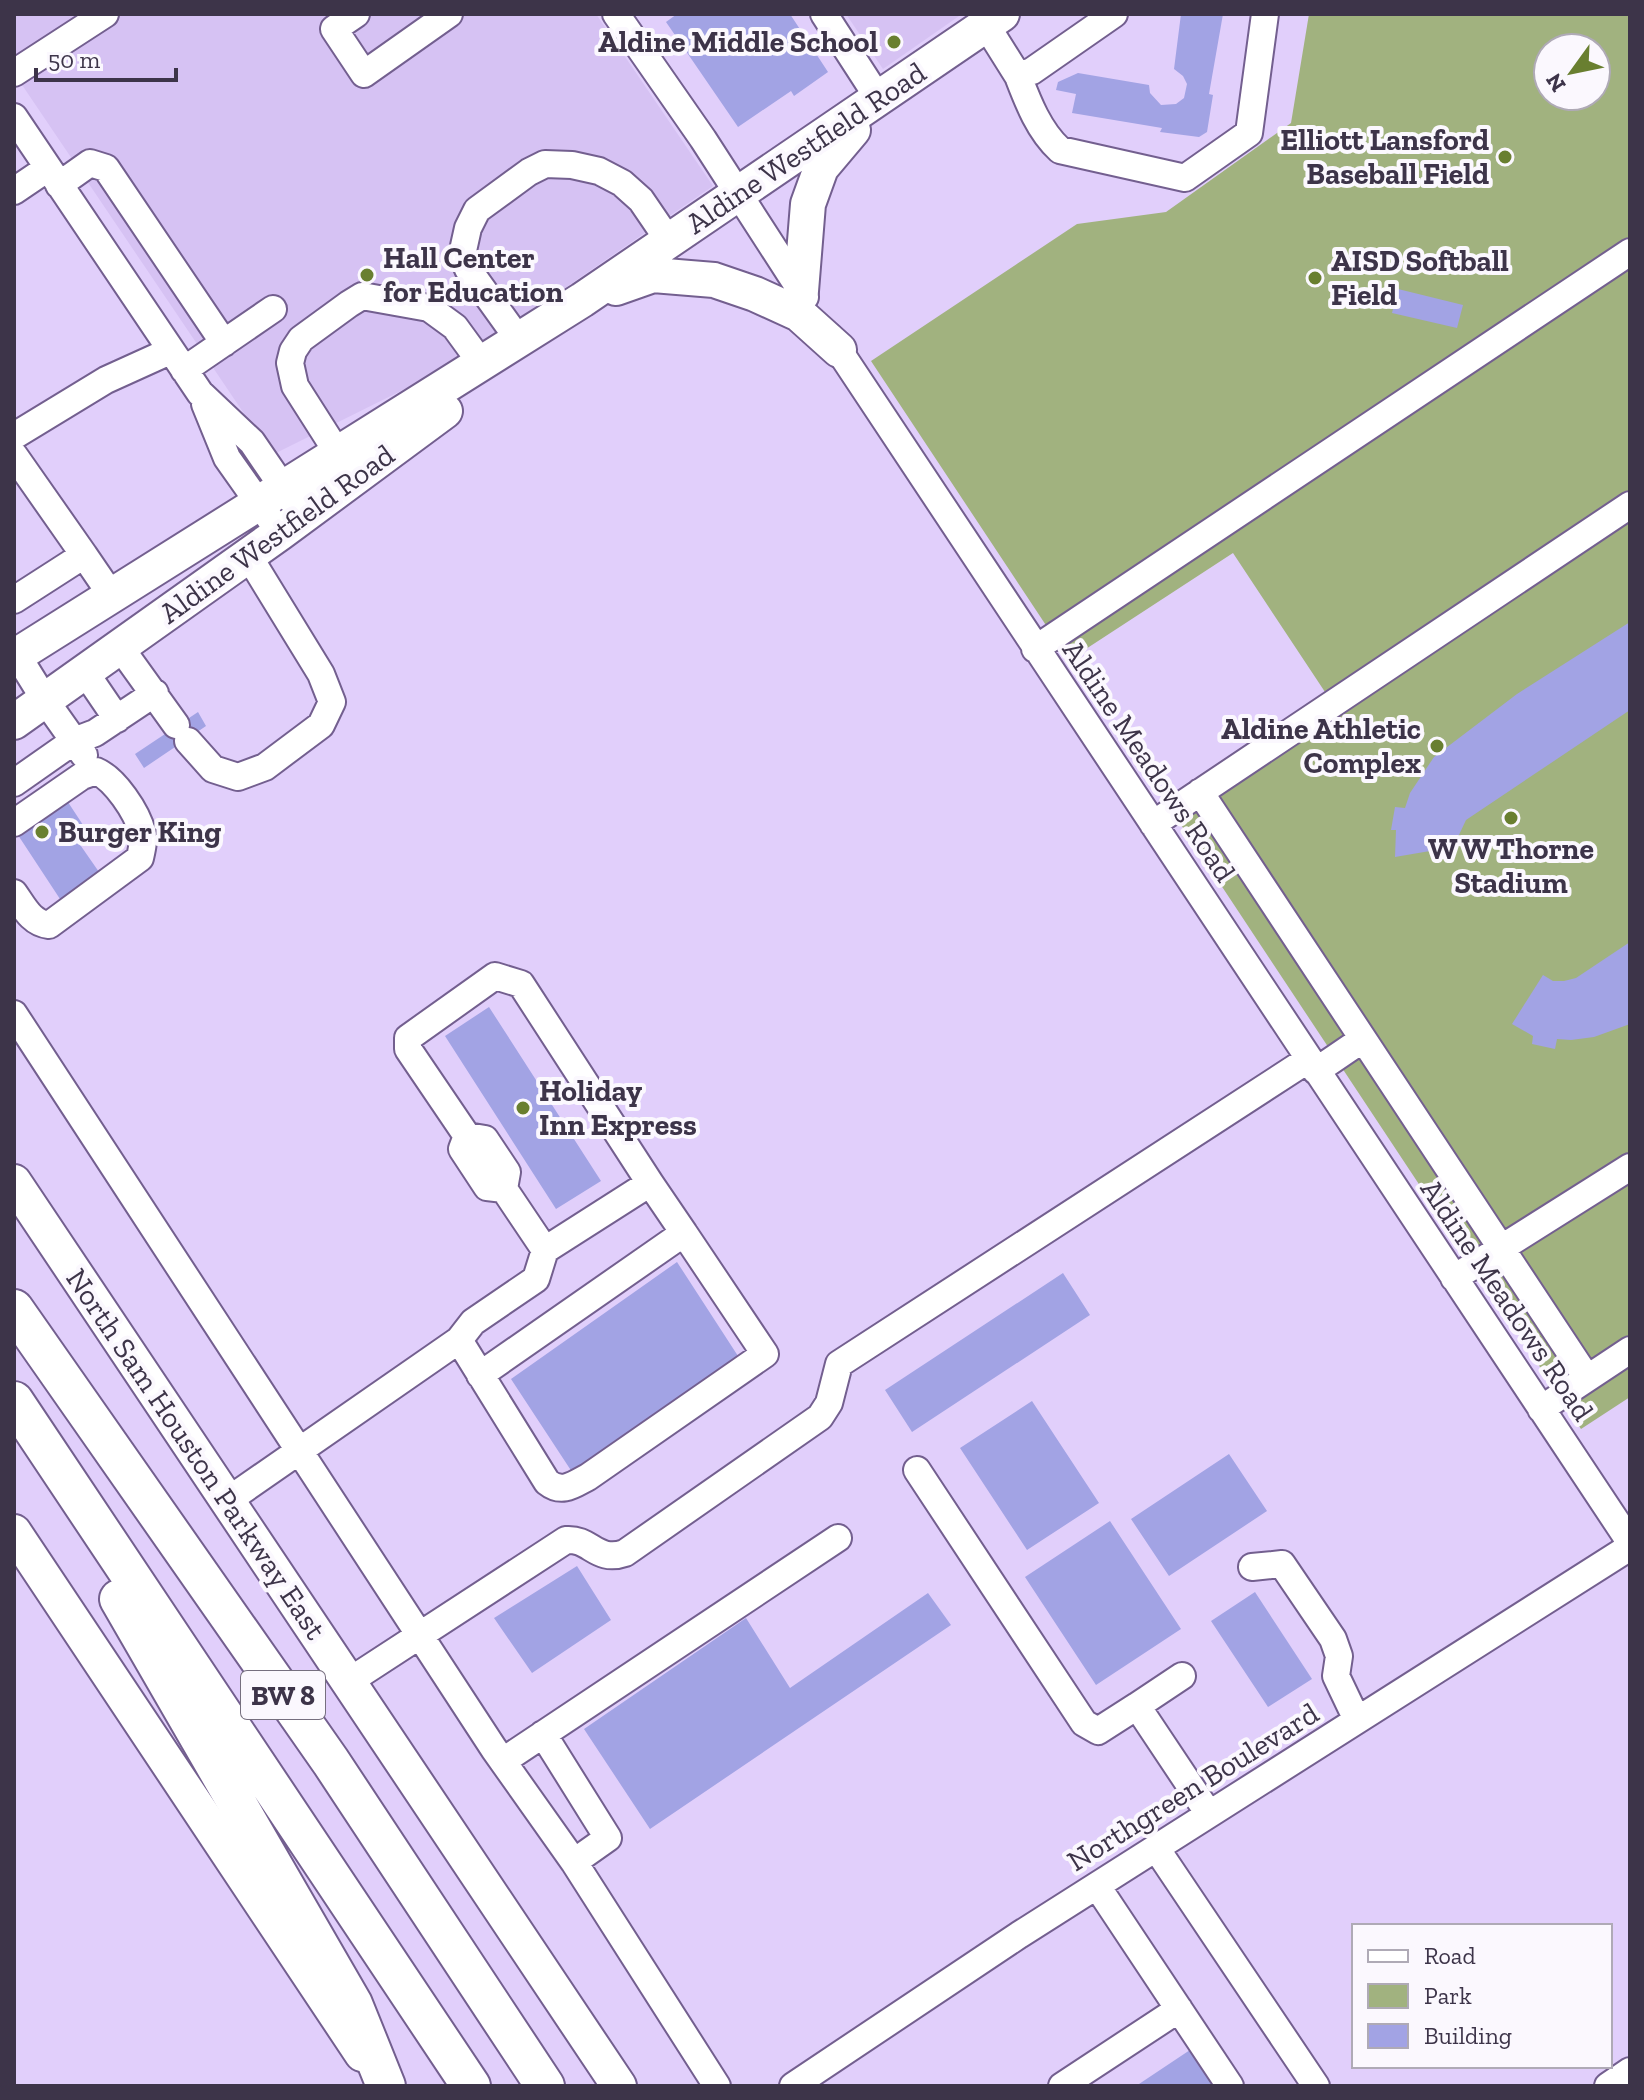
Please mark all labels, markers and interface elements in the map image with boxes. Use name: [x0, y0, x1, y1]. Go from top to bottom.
place label: Aldine Middle School: [598, 24, 878, 60]
scale bar: [36, 32, 176, 82]
north arrow: [1532, 32, 1612, 112]
marker: Aldine Middle School: [885, 33, 903, 51]
text: 50 m: [48, 45, 101, 74]
street label: Aldine Westfield Road: [679, 54, 933, 242]
text: N: [1540, 68, 1572, 97]
place label: Elliott Lansford Baseball Field: [1280, 122, 1489, 192]
marker: Elliott Lansford Baseball Field: [1496, 148, 1514, 166]
place label: Hall Center for Education: [383, 240, 564, 310]
place label: AISD Softball Field: [1331, 243, 1509, 313]
marker: Hall Center for Education: [358, 266, 376, 284]
marker: AISD Softball Field: [1306, 269, 1324, 287]
street label: Aldine Westfield Road: [153, 436, 402, 631]
street label: Aldine Meadows Road: [1055, 633, 1243, 889]
place label: Aldine Athletic Complex: [1221, 711, 1421, 781]
marker: Aldine Athletic Complex: [1428, 737, 1446, 755]
marker: W W Thorne Stadium: [1502, 809, 1520, 827]
place label: Burger King: [58, 814, 221, 850]
marker: Burger King: [33, 823, 51, 841]
place label: W W Thorne Stadium: [1428, 831, 1594, 901]
place label: Holiday Inn Express: [539, 1073, 697, 1143]
marker: Holiday Inn Express: [514, 1099, 532, 1117]
street label: Aldine Meadows Road: [1413, 1172, 1601, 1428]
street label: North Sam Houston Parkway East: [58, 1262, 334, 1646]
road number: BW 8: [241, 1671, 325, 1719]
street label: Northgreen Boulevard: [1061, 1695, 1326, 1879]
legend: [1352, 1924, 1612, 2068]
text: Road: [1424, 1941, 1476, 1970]
text: Park: [1424, 1981, 1472, 2010]
text: Building: [1424, 2021, 1512, 2050]

